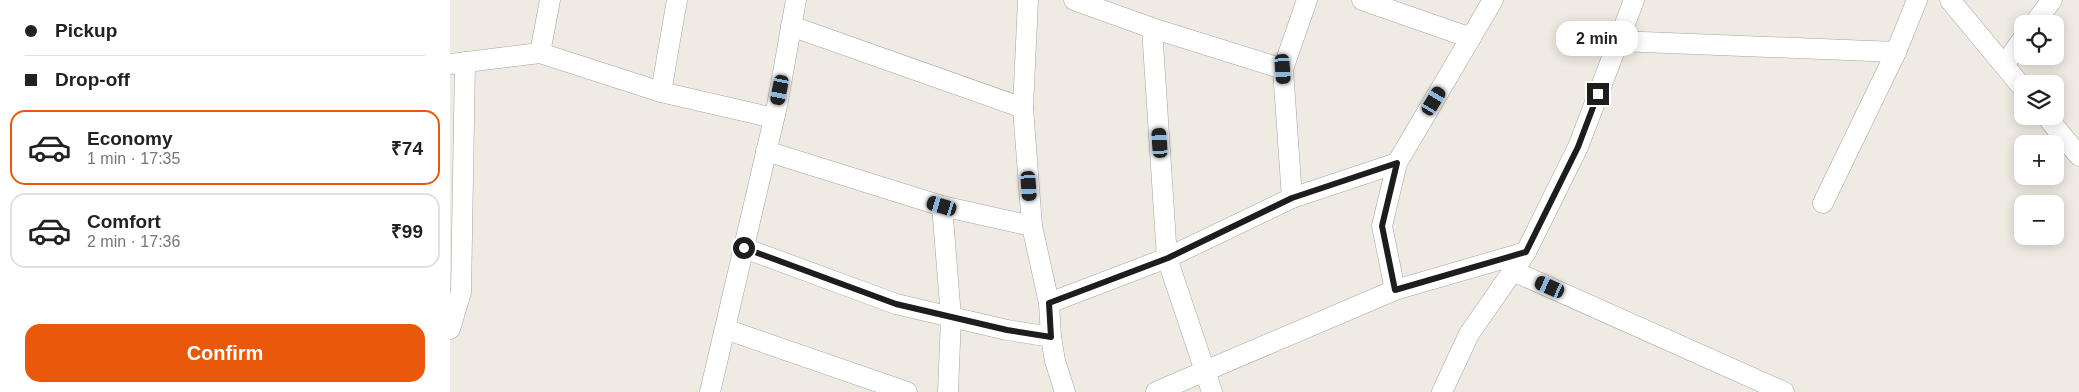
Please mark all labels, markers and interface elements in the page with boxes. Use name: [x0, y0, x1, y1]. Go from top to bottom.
map controls: [2014, 15, 2064, 245]
button: locate: [2014, 15, 2064, 65]
text: Pickup: [55, 20, 117, 41]
callout: 2 min: [1557, 22, 1639, 56]
text: 2 min: [1576, 30, 1618, 47]
car: [1274, 54, 1291, 84]
text: Drop-off: [55, 69, 130, 90]
car: [769, 74, 790, 106]
button: layers: [2014, 75, 2064, 125]
route end: [1587, 83, 1609, 105]
car: [1419, 84, 1448, 118]
icon: car: [27, 125, 72, 170]
text: Economy: [87, 128, 173, 149]
car: [1151, 128, 1168, 158]
button: +: [2014, 135, 2064, 185]
text: ₹74: [391, 138, 423, 159]
text: 1 min · 17:35: [87, 150, 180, 167]
car: [1020, 171, 1037, 201]
car: [925, 194, 958, 218]
button: −: [2014, 195, 2064, 245]
icon: car: [27, 208, 72, 253]
text: Comfort: [87, 211, 161, 232]
text: ₹99: [391, 221, 423, 242]
text: 2 min · 17:36: [87, 233, 180, 250]
route start: [733, 237, 755, 259]
car: [1533, 274, 1566, 300]
button: Confirm: [25, 324, 425, 382]

